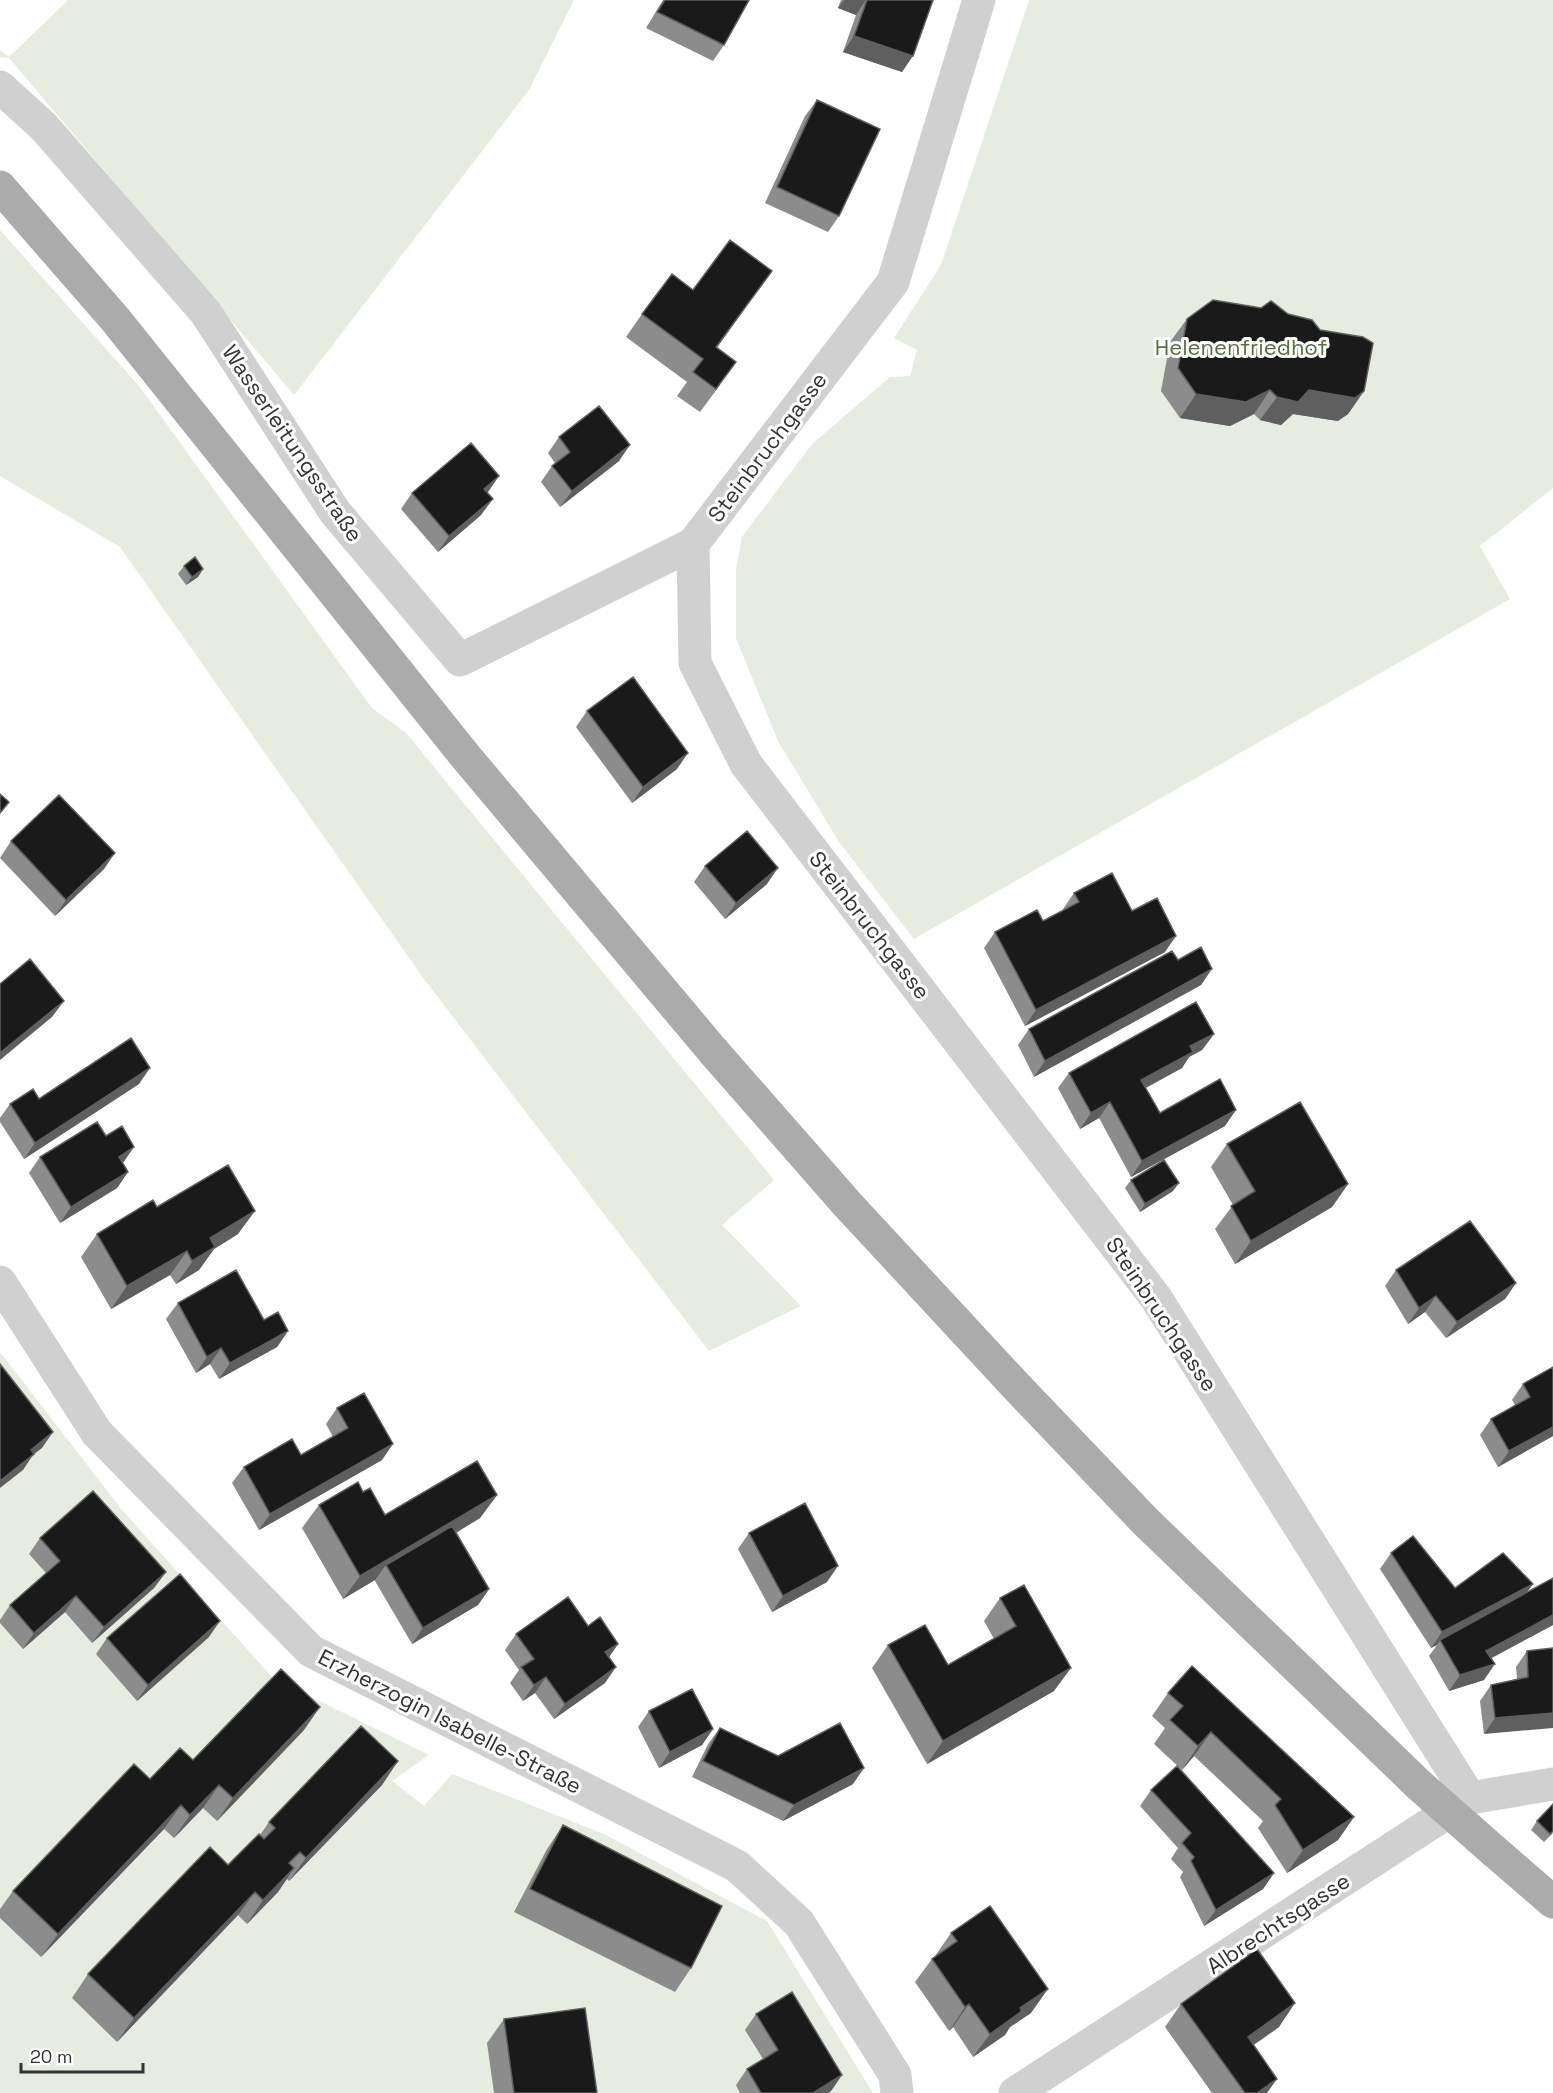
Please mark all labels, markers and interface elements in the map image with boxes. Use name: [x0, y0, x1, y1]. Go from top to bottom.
park label: Helenenfriedhof: [1155, 333, 1328, 361]
street label: Wasserleitungsstraße: [217, 339, 369, 547]
street label: Steinbruchgasse: [701, 366, 833, 528]
street label: Steinbruchgasse: [803, 845, 937, 1005]
street label: Steinbruchgasse: [1100, 1231, 1224, 1397]
street label: Erzherzogin Isabelle-Straße: [314, 1642, 586, 1800]
street label: Albrechtsgasse: [1201, 1866, 1355, 1980]
scale bar: [21, 2036, 142, 2074]
text: 20 m: [30, 2045, 73, 2068]

